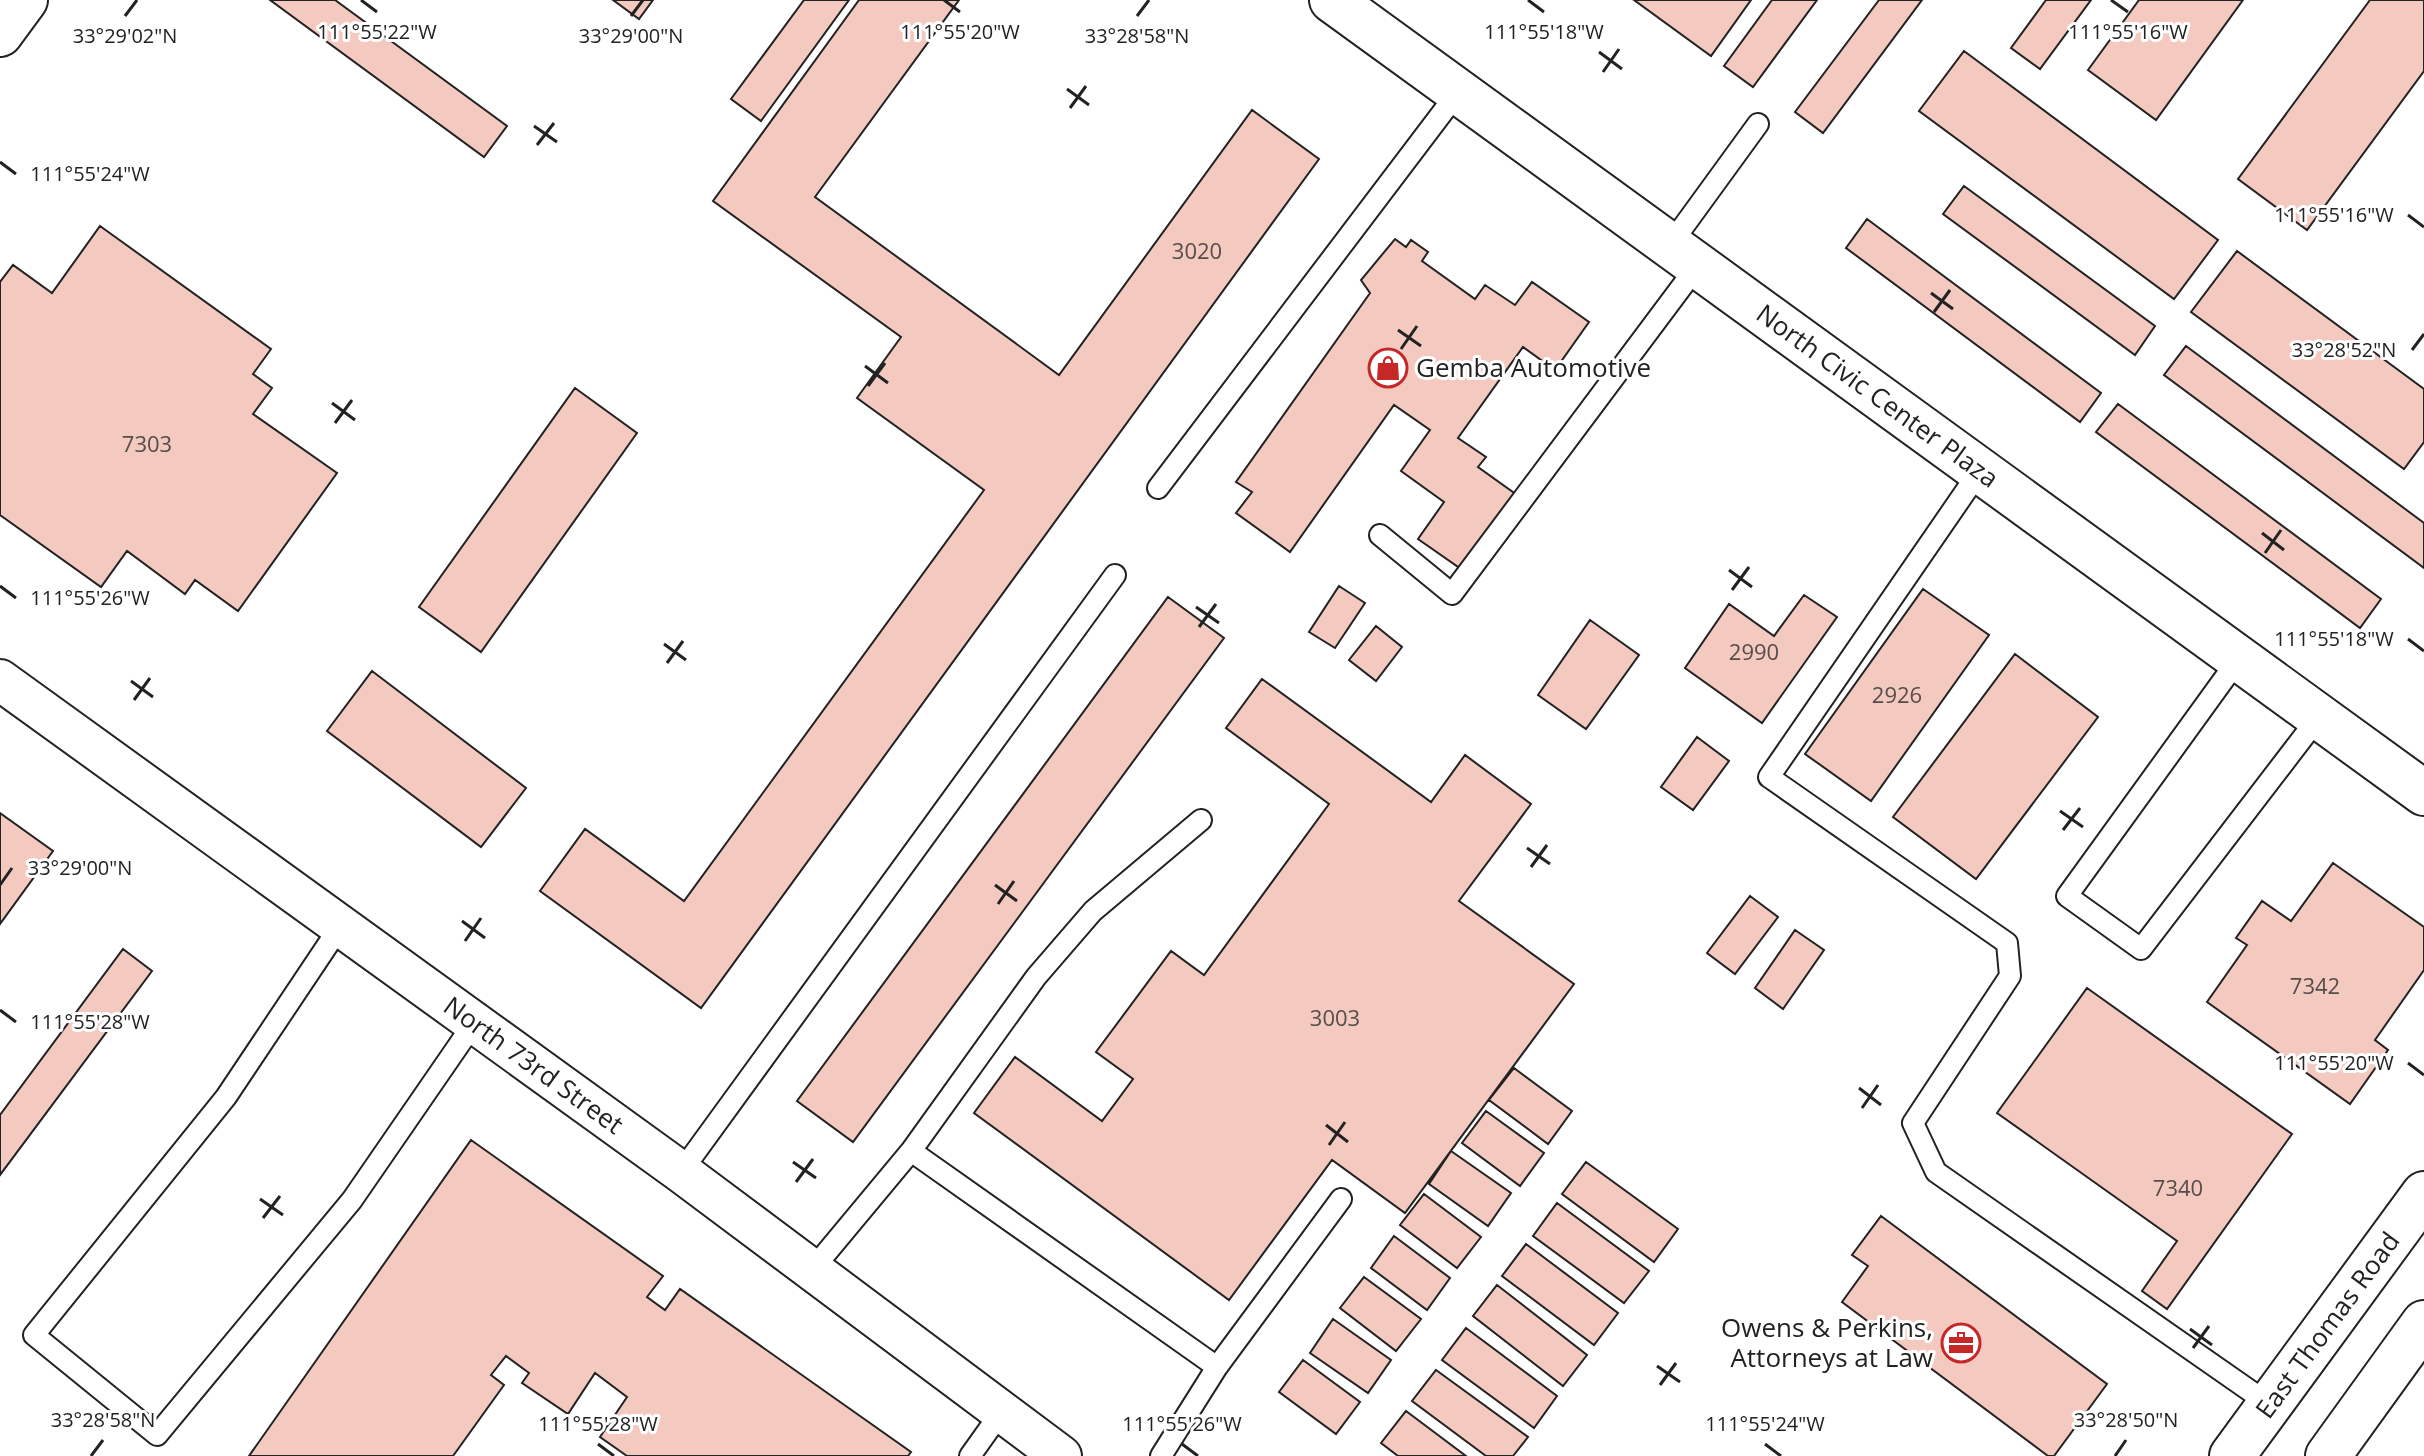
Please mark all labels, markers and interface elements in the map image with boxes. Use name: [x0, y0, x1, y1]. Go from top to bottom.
text: 111°55'22"W: [317, 18, 437, 45]
text: 111°55'20"W: [900, 18, 1020, 45]
text: 111°55'18"W: [1484, 18, 1604, 45]
text: 111°55'16"W: [2068, 18, 2188, 45]
text: 33°29'02"N: [73, 22, 177, 49]
text: 33°29'00"N: [579, 22, 683, 49]
text: 33°28'58"N: [1085, 22, 1189, 49]
text: 111°55'24"W: [30, 160, 150, 187]
text: 111°55'16"W: [2274, 201, 2394, 228]
house number: 3020: [1172, 235, 1222, 265]
street label: North Civic Center Plaza: [1750, 295, 2006, 495]
text: 33°28'52"N: [2292, 336, 2396, 363]
shop icon: Gemba Automotive: [1367, 347, 1409, 389]
place label: Gemba Automotive: [1416, 349, 1651, 385]
house number: 7303: [122, 428, 172, 458]
text: 111°55'26"W: [30, 584, 150, 611]
text: 111°55'18"W: [2274, 625, 2394, 652]
house number: 2990: [1729, 636, 1779, 666]
house number: 2926: [1872, 679, 1922, 709]
text: 33°29'00"N: [28, 854, 132, 881]
house number: 7342: [2290, 970, 2340, 1000]
street label: North 73rd Street: [437, 987, 631, 1142]
house number: 3003: [1310, 1002, 1360, 1032]
text: 111°55'28"W: [30, 1008, 150, 1035]
text: 111°55'20"W: [2274, 1049, 2394, 1076]
house number: 7340: [2153, 1172, 2203, 1202]
street label: East Thomas Road: [2247, 1224, 2407, 1425]
place label: Owens & Perkins, Attorneys at Law: [1721, 1309, 1933, 1375]
office icon: Owens & Perkins, Attorneys at Law: [1940, 1322, 1982, 1364]
text: 33°28'58"N: [51, 1406, 155, 1433]
text: 33°28'50"N: [2074, 1406, 2178, 1433]
text: 111°55'28"W: [538, 1410, 658, 1437]
text: 111°55'26"W: [1122, 1410, 1242, 1437]
text: 111°55'24"W: [1705, 1410, 1825, 1437]

